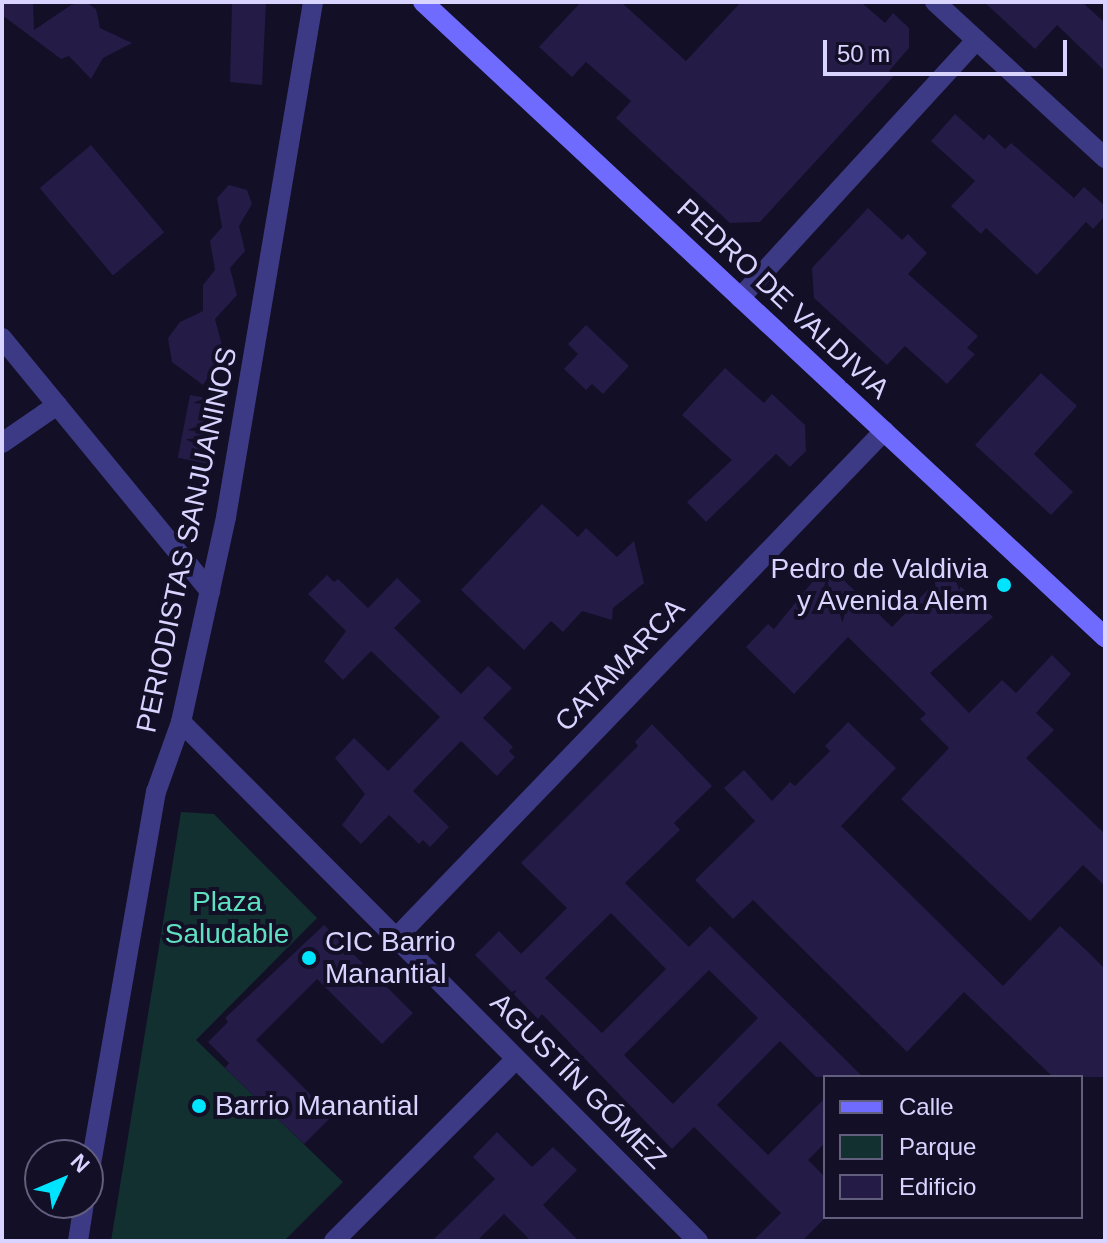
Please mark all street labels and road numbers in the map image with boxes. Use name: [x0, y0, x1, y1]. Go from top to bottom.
street label: PEDRO DE VALDIVIA: [670, 192, 896, 406]
street label: PERIODISTAS SANJUANINOS: [130, 344, 244, 736]
street label: CATAMARCA: [548, 592, 692, 738]
street label: AGUSTÍN GÓMEZ: [483, 986, 673, 1176]

